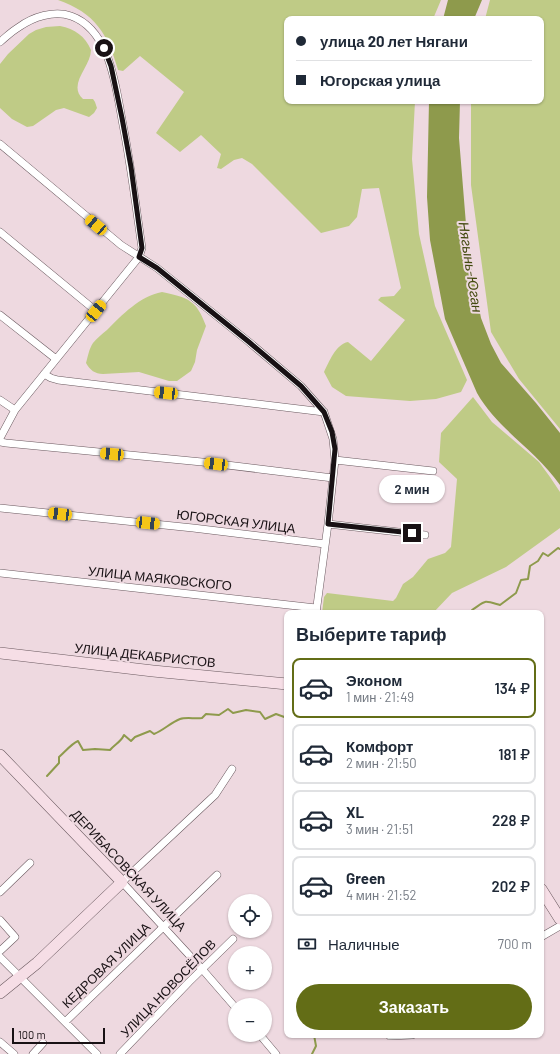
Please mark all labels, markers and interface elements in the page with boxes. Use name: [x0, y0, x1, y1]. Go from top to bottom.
text: улица 20 лет Нягани: [320, 32, 468, 50]
route start: [95, 39, 113, 57]
text: Югорская улица: [320, 71, 440, 89]
car: [83, 213, 109, 237]
water label: Нягынь-Юган: [455, 220, 487, 314]
car: [84, 298, 108, 324]
car: [153, 386, 179, 400]
car: [100, 447, 124, 461]
car: [203, 457, 229, 471]
callout: 2 мин: [379, 475, 445, 503]
text: 2 мин: [394, 481, 430, 497]
street label: ЮГОРСКАЯ УЛИЦА: [176, 506, 297, 536]
car: [47, 507, 73, 521]
car: [135, 516, 161, 530]
route end: [403, 524, 421, 542]
street label: УЛИЦА МАЯКОВСКОГО: [87, 562, 233, 594]
text: Выберите тариф: [296, 623, 447, 645]
street label: УЛИЦА ДЕКАБРИСТОВ: [74, 640, 216, 670]
icon: car: [298, 670, 334, 706]
text: Эконом: [346, 671, 402, 689]
text: 134 ₽: [494, 679, 530, 697]
text: 1 мин · 21:49: [346, 689, 414, 705]
icon: car: [298, 736, 334, 772]
text: Комфорт: [346, 737, 413, 755]
text: 181 ₽: [498, 745, 530, 763]
text: 2 мин · 21:50: [346, 755, 417, 771]
icon: car: [298, 802, 334, 838]
text: XL: [346, 803, 364, 821]
street label: ДЕРИБАСОВСКАЯ УЛИЦА: [68, 806, 190, 935]
text: 228 ₽: [492, 811, 530, 829]
text: 3 мин · 21:51: [346, 821, 413, 837]
icon: car: [298, 868, 334, 904]
text: Green: [346, 869, 385, 887]
text: 202 ₽: [491, 877, 530, 895]
text: 4 мин · 21:52: [346, 887, 416, 903]
map controls: [228, 894, 272, 1042]
button: locate: [228, 894, 272, 938]
street label: КЕДРОВАЯ УЛИЦА: [59, 919, 154, 1011]
icon: cash: [296, 933, 318, 955]
text: Наличные: [328, 935, 400, 953]
street label: УЛИЦА НОВОСЁЛОВ: [117, 936, 219, 1040]
text: 700 m: [498, 936, 532, 952]
button: +: [228, 946, 272, 990]
button: Заказать: [296, 984, 532, 1030]
button: −: [228, 998, 272, 1042]
scale bar: [12, 1026, 105, 1045]
text: 100 m: [18, 1028, 46, 1041]

